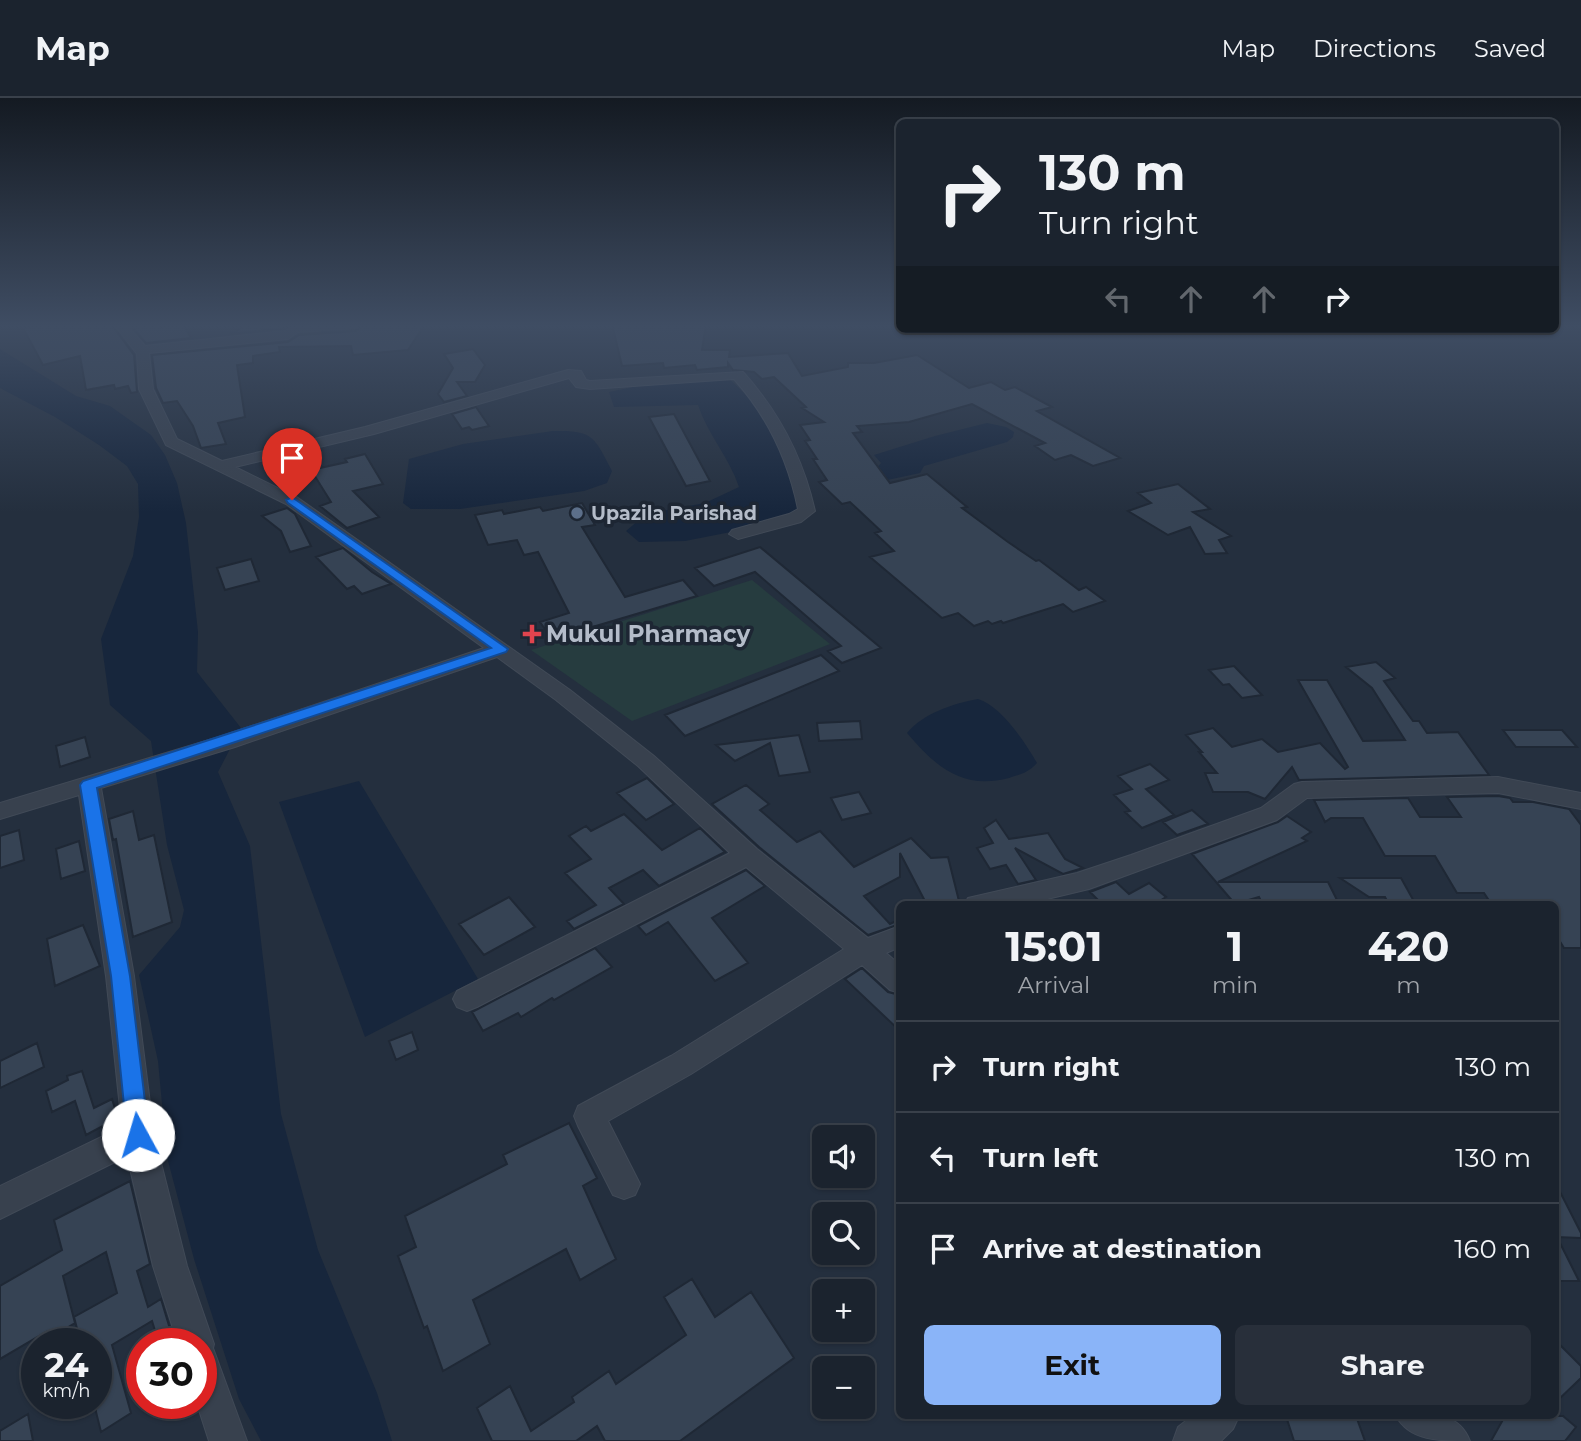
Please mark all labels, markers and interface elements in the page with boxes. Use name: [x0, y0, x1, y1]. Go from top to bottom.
text: Map: [35, 28, 110, 68]
text: Map: [1222, 34, 1275, 63]
text: Directions: [1313, 34, 1436, 63]
text: Saved: [1474, 34, 1546, 63]
text: 130 m: [1039, 143, 1186, 202]
icon: right: [924, 147, 1015, 238]
text: Turn right: [1039, 203, 1199, 242]
icon: left: [1099, 280, 1137, 318]
icon: ahead: [1172, 280, 1210, 318]
icon: ahead: [1245, 280, 1283, 318]
icon: right: [1318, 280, 1356, 318]
pin: [262, 428, 322, 500]
icon: arrive: [273, 439, 311, 477]
place label: Upazila Parishad: [591, 502, 757, 525]
marker: Upazila Parishad: [569, 505, 585, 521]
place label: Mukul Pharmacy: [546, 620, 750, 648]
marker: Mukul Pharmacy: [524, 626, 540, 642]
text: 15:01: [1005, 920, 1103, 972]
text: 1: [1227, 920, 1243, 972]
text: 420: [1367, 920, 1450, 972]
text: Arrival: [1018, 971, 1090, 999]
text: min: [1212, 971, 1258, 999]
text: m: [1396, 971, 1421, 999]
icon: right: [924, 1048, 962, 1086]
text: Turn right: [983, 1051, 1119, 1083]
text: 130 m: [1455, 1051, 1531, 1083]
position arrow: [101, 1098, 175, 1172]
map controls: [812, 1125, 875, 1419]
button: sound: [812, 1125, 875, 1188]
icon: left: [924, 1139, 962, 1177]
text: Turn left: [983, 1142, 1099, 1174]
text: 130 m: [1455, 1142, 1531, 1174]
button: search: [812, 1202, 875, 1265]
icon: arrive: [924, 1230, 962, 1268]
text: Arrive at destination: [983, 1233, 1262, 1265]
text: 160 m: [1454, 1233, 1531, 1265]
button: +: [812, 1279, 875, 1342]
button: Exit: [924, 1325, 1221, 1405]
button: Share: [1235, 1325, 1531, 1405]
speed limit sign: 30: [126, 1328, 217, 1419]
text: 24: [44, 1343, 89, 1386]
button: −: [812, 1356, 875, 1419]
text: km/h: [42, 1380, 91, 1402]

